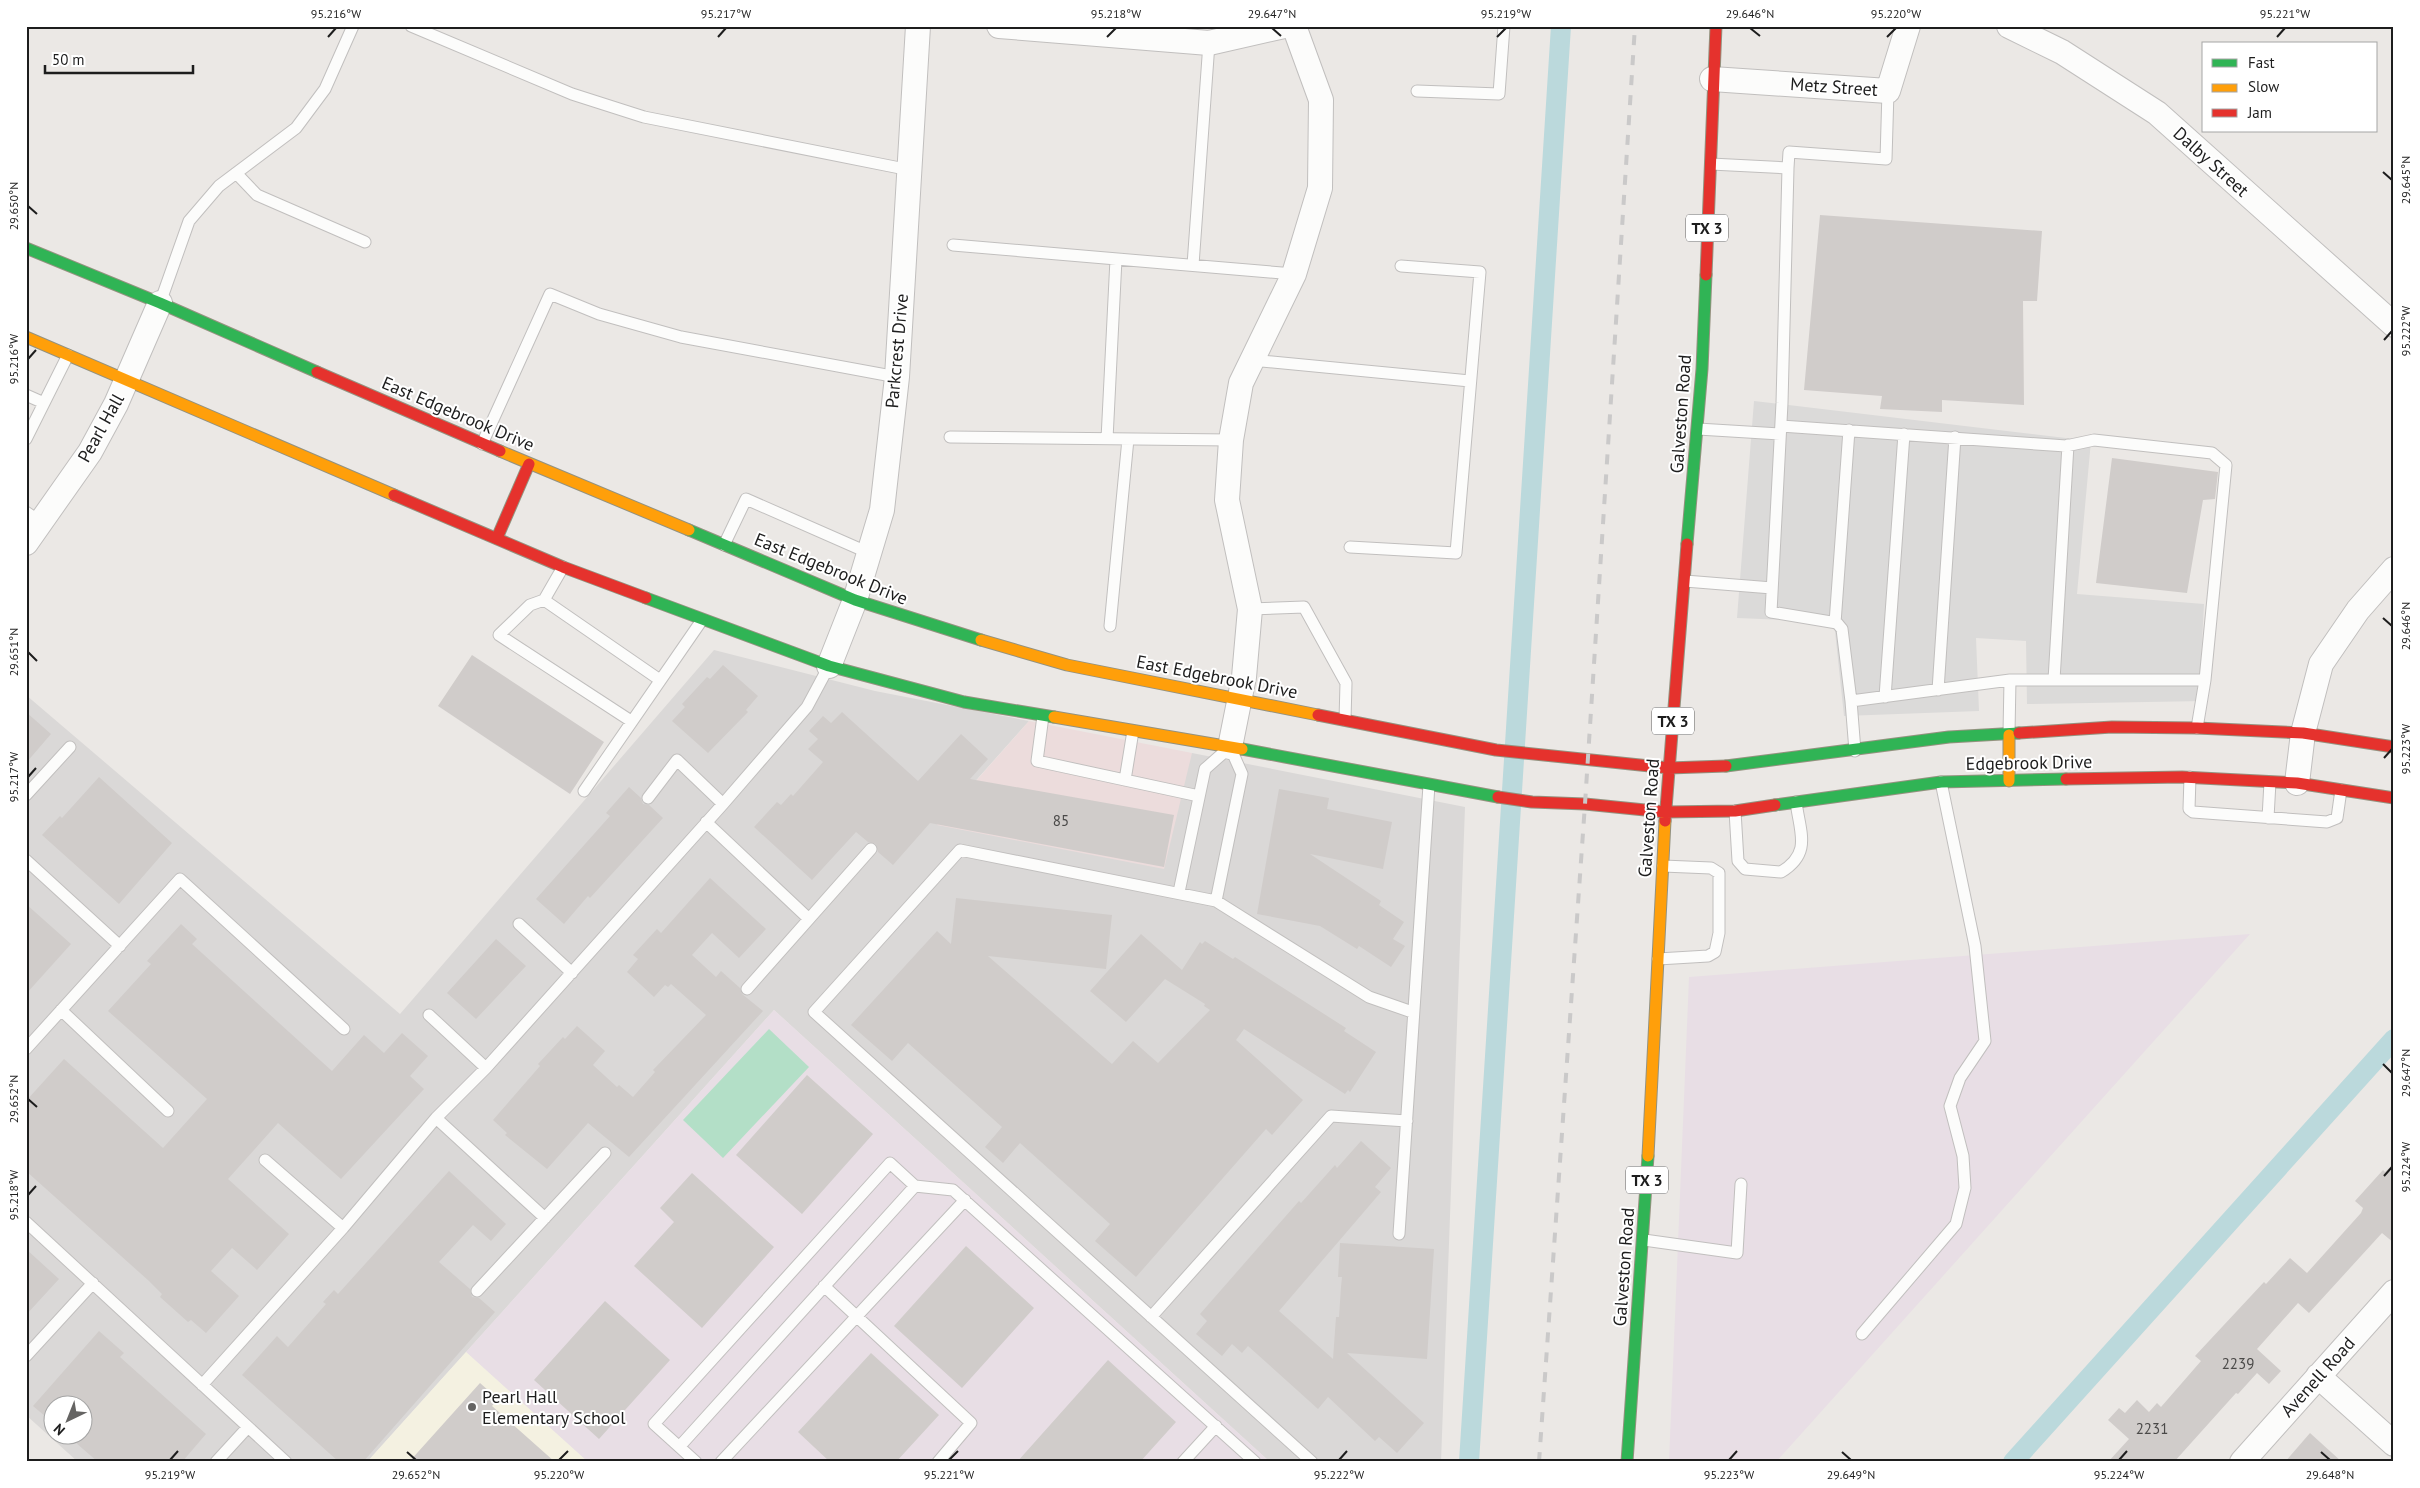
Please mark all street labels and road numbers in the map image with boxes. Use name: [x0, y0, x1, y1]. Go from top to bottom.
street label: Metz Street: [1789, 72, 1879, 101]
street label: Dalby Street: [2169, 122, 2254, 202]
road number: TX 3: [1686, 214, 1728, 242]
street label: Parkcrest Drive: [880, 293, 913, 409]
street label: Galveston Road: [1665, 354, 1696, 474]
street label: East Edgebrook Drive: [378, 371, 538, 456]
street label: Pearl Hall: [72, 389, 129, 466]
street label: East Edgebrook Drive: [751, 527, 911, 610]
street label: East Edgebrook Drive: [1135, 650, 1300, 703]
road number: TX 3: [1652, 708, 1694, 734]
street label: Edgebrook Drive: [1966, 750, 2092, 775]
street label: Galveston Road: [1633, 758, 1664, 878]
road number: TX 3: [1626, 1166, 1668, 1194]
street label: Galveston Road: [1608, 1207, 1639, 1327]
street label: Avenell Road: [2276, 1332, 2360, 1421]

